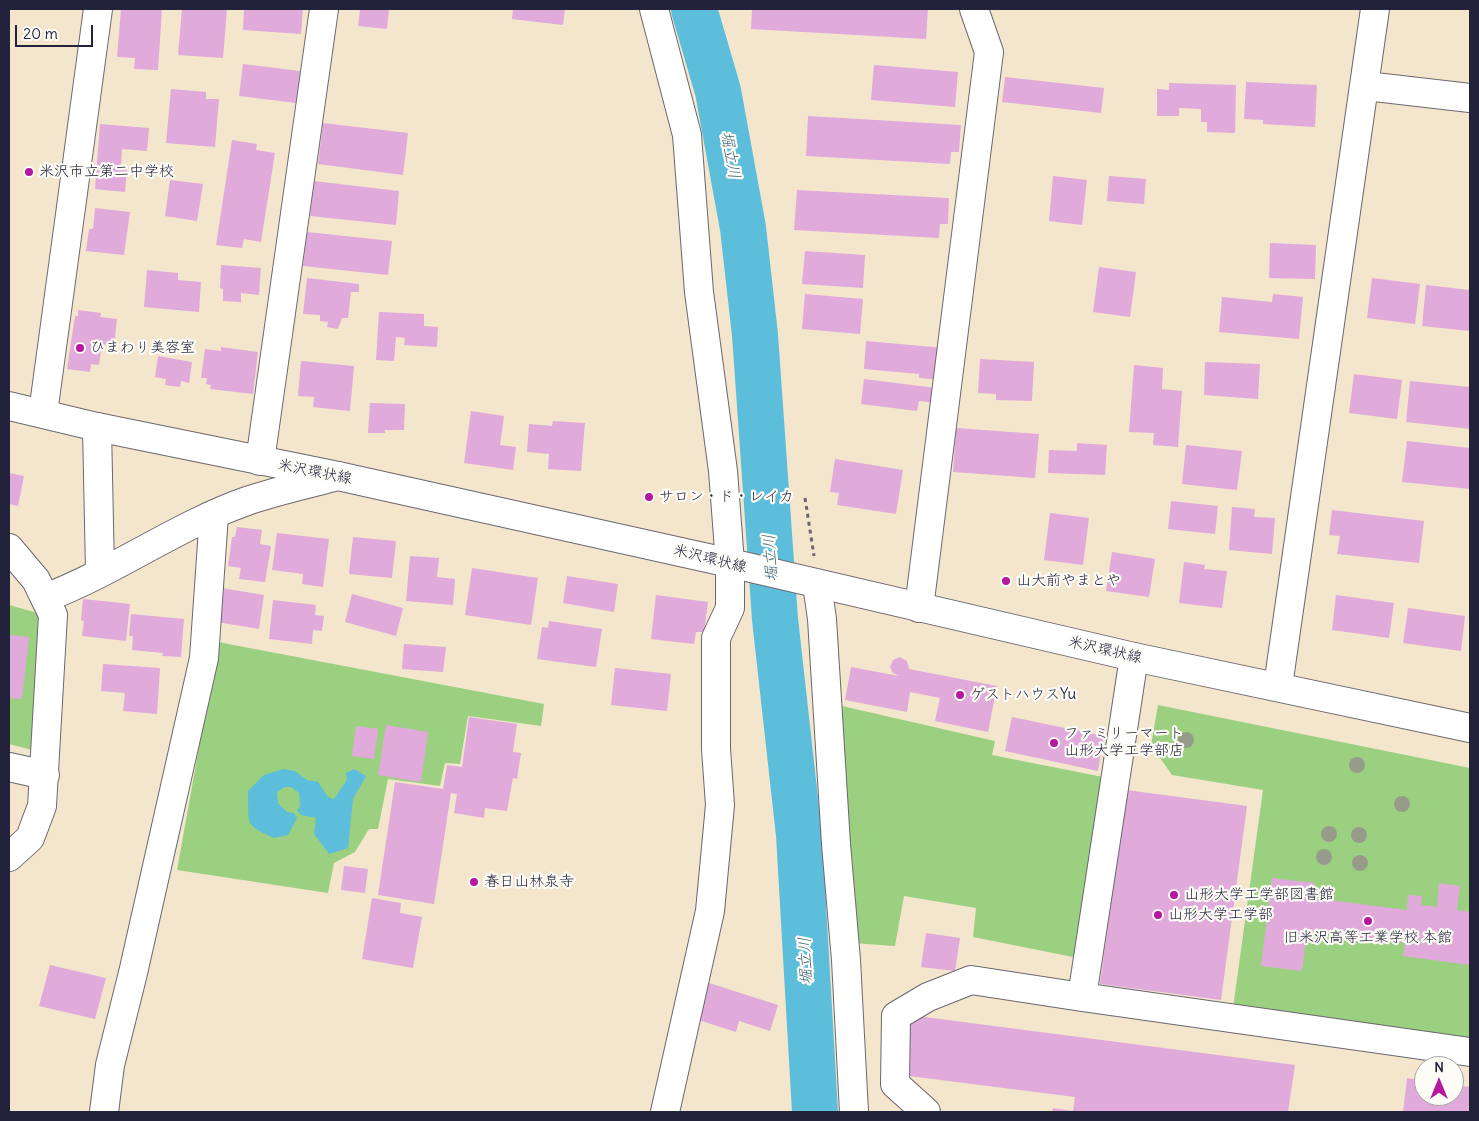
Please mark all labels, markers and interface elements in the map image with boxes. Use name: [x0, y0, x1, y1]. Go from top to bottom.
scale bar: [18, 15, 95, 47]
text: 20 m: [23, 24, 58, 43]
water label: 堀立川: [716, 130, 744, 180]
place label: 米沢市立第二中学校: [39, 163, 174, 181]
marker: 米沢市立第二中学校: [23, 166, 35, 178]
place label: ひまわり美容室: [90, 339, 195, 357]
marker: ひまわり美容室: [74, 342, 86, 354]
street label: 米沢環状線: [276, 456, 354, 488]
place label: サロン・ド・レイカ: [659, 488, 794, 506]
marker: サロン・ド・レイカ: [643, 491, 655, 503]
water label: 堀立川: [760, 533, 782, 583]
street label: 米沢環状線: [671, 541, 749, 577]
place label: 山大前やまとや: [1016, 572, 1121, 590]
marker: 山大前やまとや: [1000, 575, 1012, 587]
street label: 米沢環状線: [1066, 633, 1144, 667]
place label: ゲストハウスYu: [970, 686, 1076, 704]
marker: ゲストハウスYu: [954, 689, 966, 701]
place label: ファミリーマート 山形大学工学部店: [1064, 725, 1184, 760]
marker: ファミリーマート 山形大学工学部店: [1048, 737, 1060, 749]
place label: 春日山林泉寺: [484, 873, 574, 891]
marker: 春日山林泉寺: [468, 876, 480, 888]
place label: 山形大学工学部図書館: [1184, 886, 1334, 904]
marker: 山形大学工学部図書館: [1168, 889, 1180, 901]
place label: 山形大学工学部: [1168, 906, 1273, 924]
marker: 山形大学工学部: [1152, 909, 1164, 921]
marker: 旧米沢高等工業学校 本館: [1362, 915, 1374, 927]
place label: 旧米沢高等工業学校 本館: [1284, 929, 1452, 947]
water label: 堀立川: [795, 937, 817, 985]
north arrow: [1414, 1056, 1464, 1106]
text: N: [1434, 1058, 1444, 1076]

